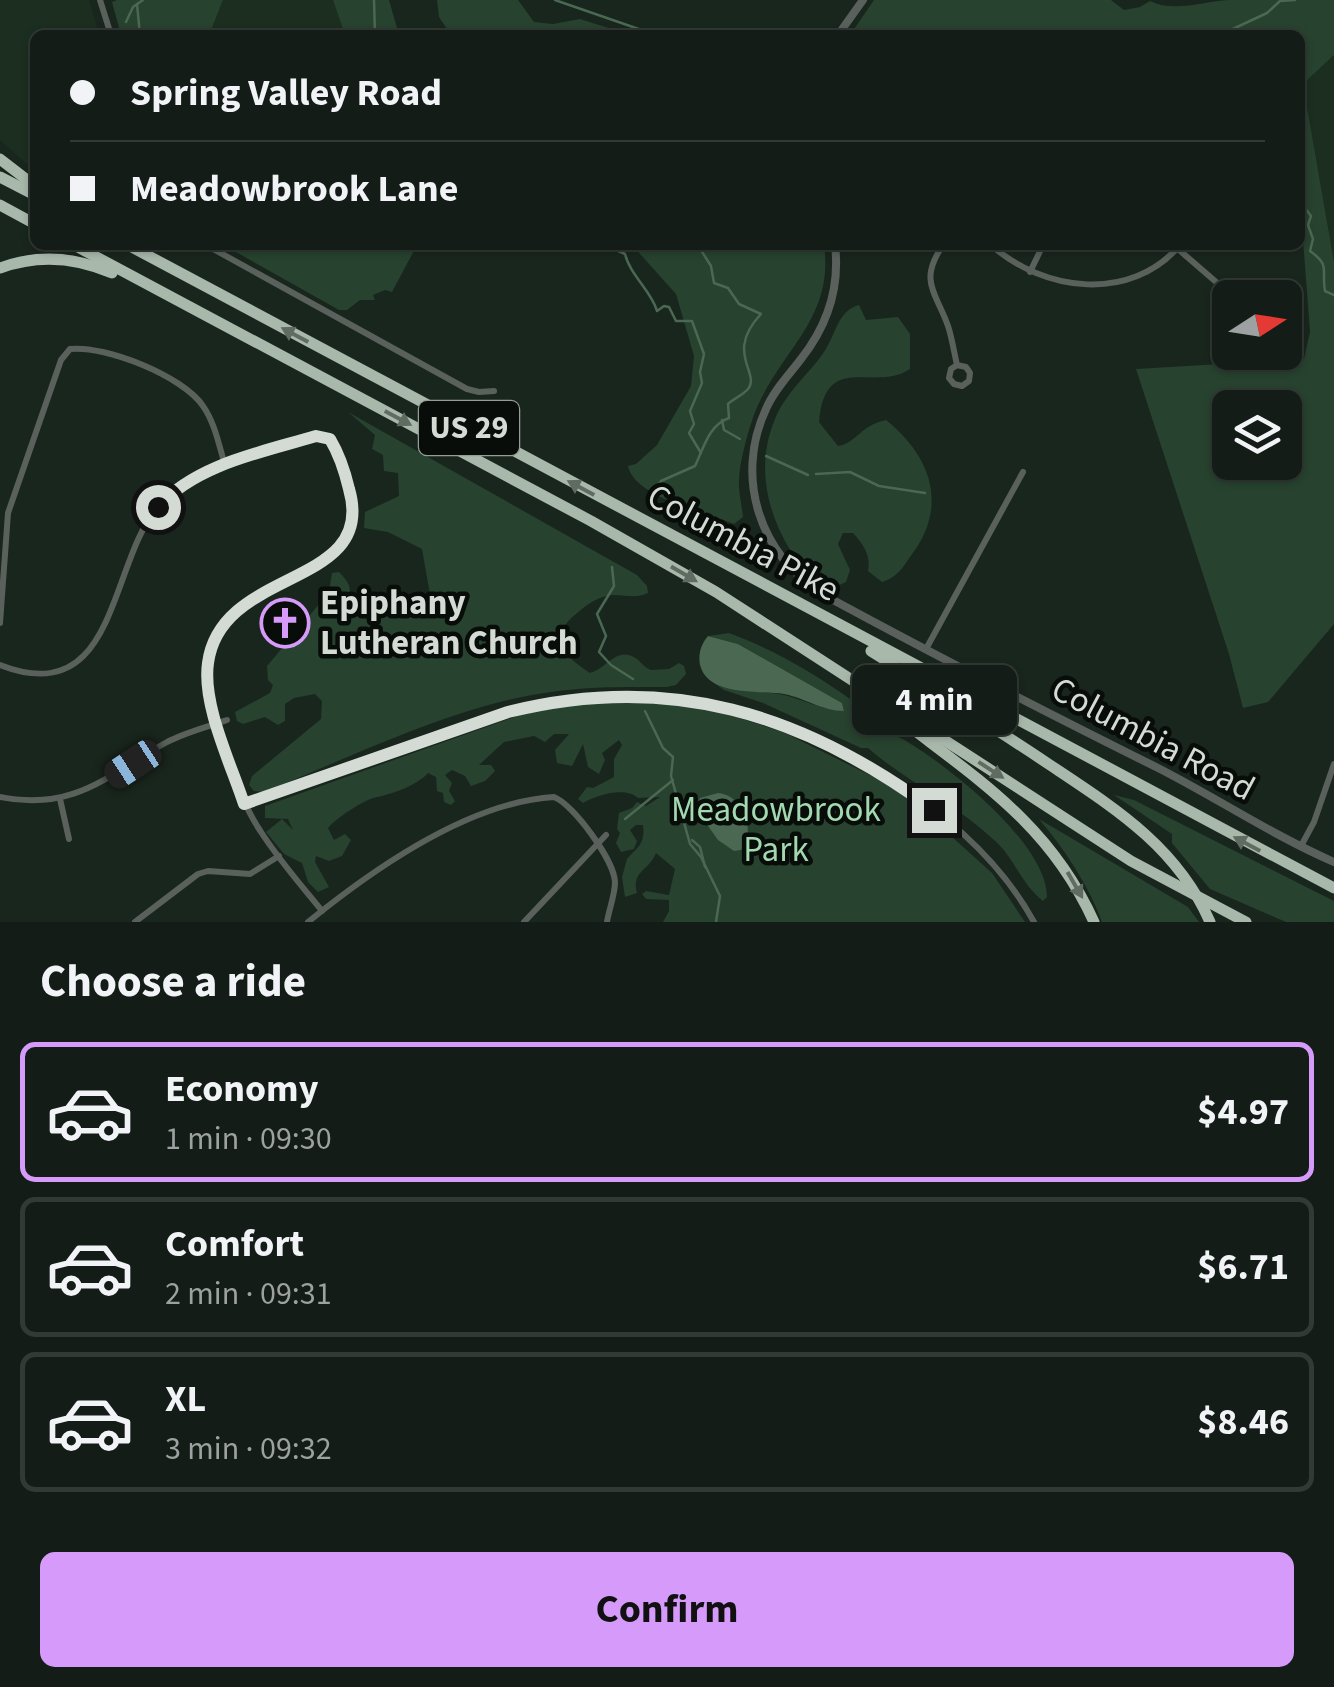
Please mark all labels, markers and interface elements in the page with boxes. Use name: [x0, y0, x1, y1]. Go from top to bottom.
text: Spring Valley Road: [130, 66, 442, 120]
text: Meadowbrook Lane: [130, 162, 459, 216]
north arrow: [1212, 280, 1302, 370]
map controls: [1212, 280, 1302, 480]
one-way arrow: [280, 326, 309, 343]
button: layers: [1212, 390, 1302, 480]
road number: US 29: [419, 401, 519, 455]
one-way arrow: [384, 410, 413, 427]
street label: Columbia Pike: [638, 471, 848, 615]
one-way arrow: [567, 480, 595, 497]
route start: [136, 485, 181, 530]
one-way arrow: [669, 565, 698, 582]
place label: Epiphany Lutheran Church: [320, 578, 578, 668]
church icon: Epiphany Lutheran Church: [259, 597, 311, 649]
street label: Columbia Road: [1043, 664, 1263, 814]
callout: 4 min: [852, 665, 1016, 735]
text: 4 min: [896, 677, 973, 723]
car: [100, 735, 166, 793]
one-way arrow: [978, 760, 1005, 778]
park label: Meadowbrook Park: [671, 785, 882, 875]
route end: [912, 788, 957, 833]
one-way arrow: [1233, 836, 1261, 853]
one-way arrow: [1066, 871, 1083, 899]
text: Choose a ride: [40, 950, 306, 1014]
text: Economy: [165, 1062, 318, 1116]
icon: car: [45, 1067, 135, 1157]
text: $4.97: [1197, 1085, 1289, 1139]
text: 1 min · 09:30: [165, 1116, 332, 1162]
text: Comfort: [165, 1217, 304, 1271]
icon: car: [45, 1222, 135, 1312]
text: $6.71: [1197, 1240, 1289, 1294]
text: 2 min · 09:31: [165, 1271, 332, 1317]
text: XL: [165, 1372, 206, 1426]
icon: car: [45, 1377, 135, 1467]
text: $8.46: [1197, 1395, 1289, 1449]
text: 3 min · 09:32: [165, 1426, 332, 1472]
button: Confirm: [40, 1552, 1294, 1667]

